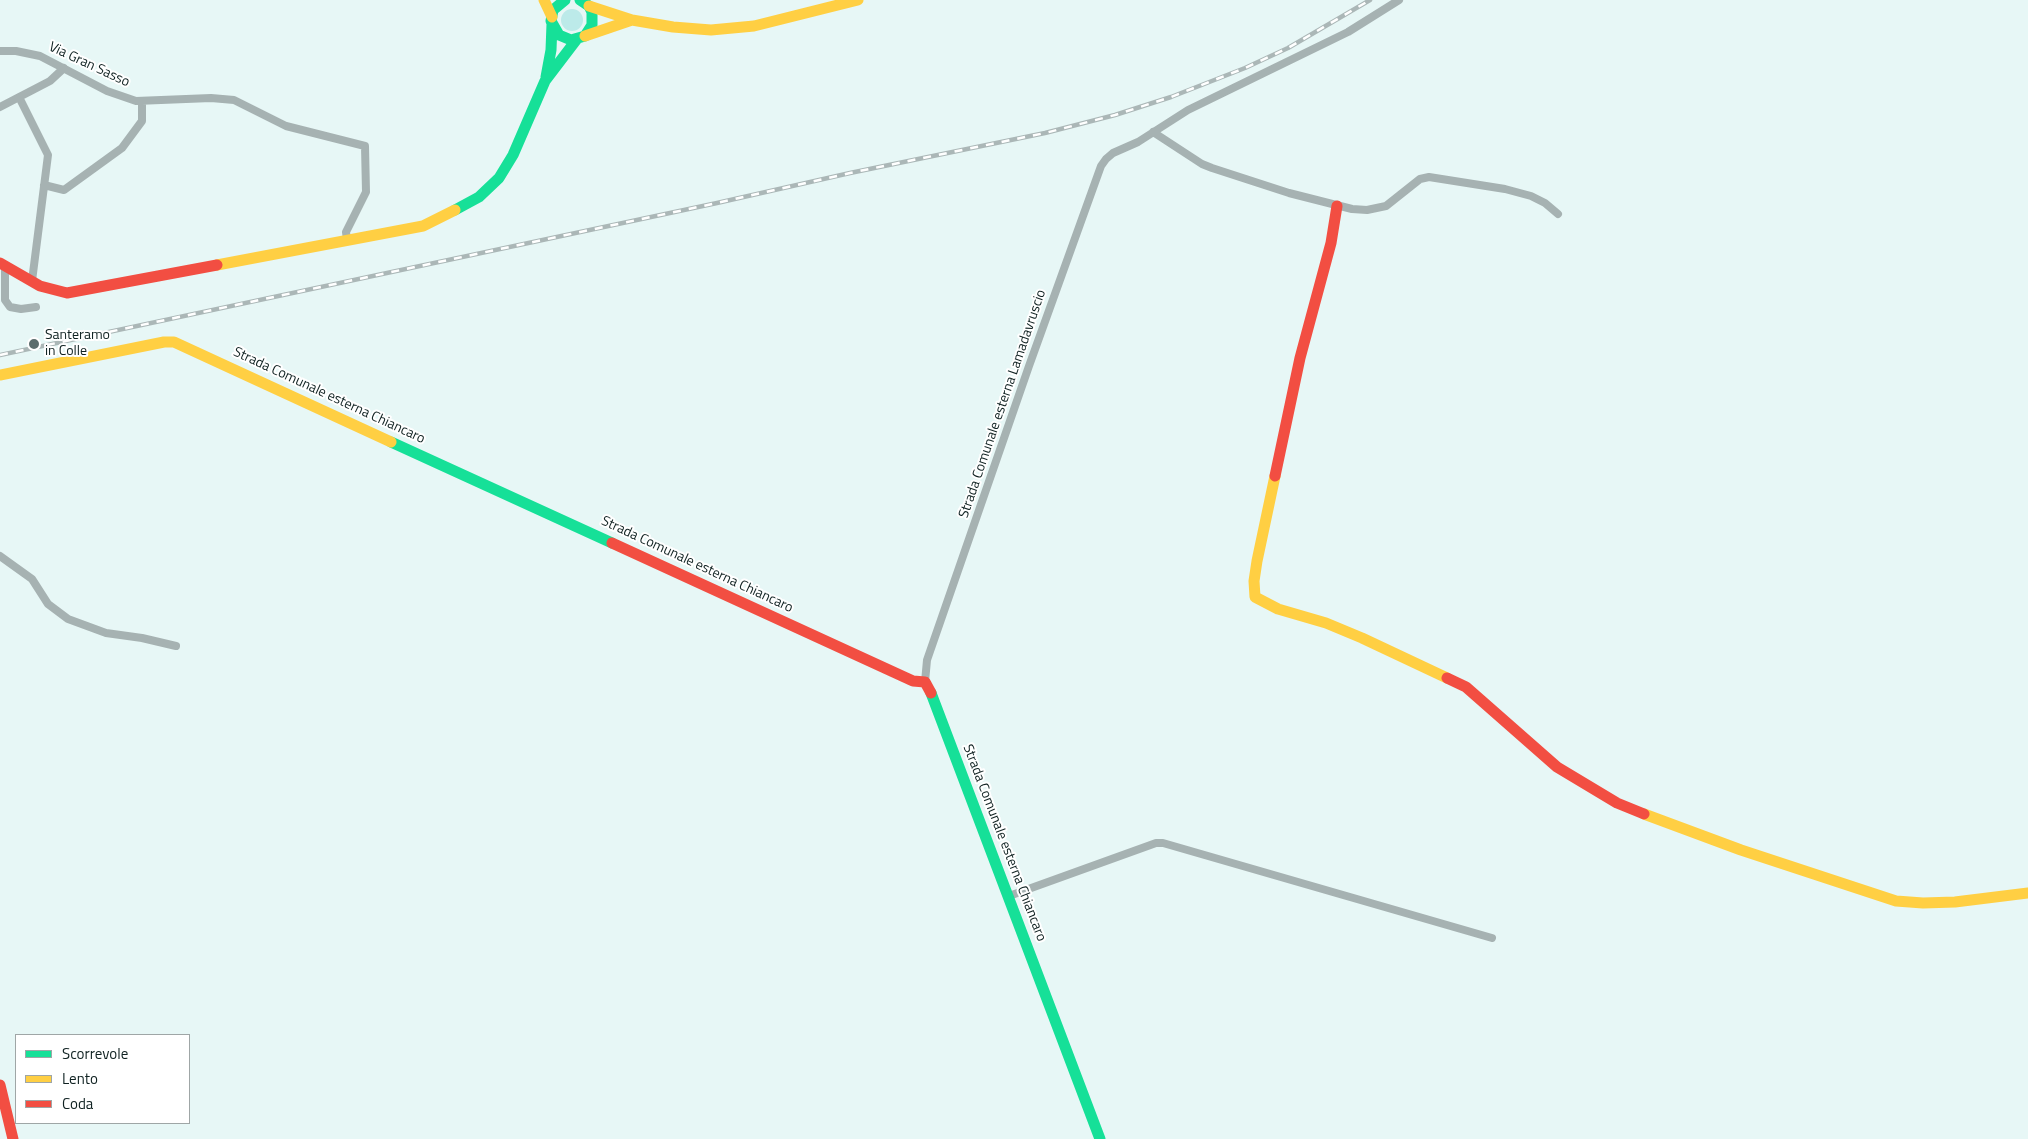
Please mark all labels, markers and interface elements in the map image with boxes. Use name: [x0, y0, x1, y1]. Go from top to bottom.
street label: Via Gran Sasso: [46, 39, 132, 91]
street label: Strada Comunale esterna Lamadavruscio: [956, 288, 1050, 520]
place label: Santeramo in Colle: [45, 328, 110, 361]
marker: Santeramo in Colle: [27, 337, 41, 351]
street label: Strada Comunale esterna Chiancaro: [230, 344, 428, 448]
street label: Strada Comunale esterna Chiancaro: [598, 513, 796, 617]
street label: Strada Comunale esterna Chiancaro: [959, 742, 1049, 944]
legend: [15, 1034, 190, 1124]
text: Scorrevole: [62, 1042, 128, 1065]
text: Lento: [62, 1067, 98, 1090]
text: Coda: [62, 1092, 93, 1115]

